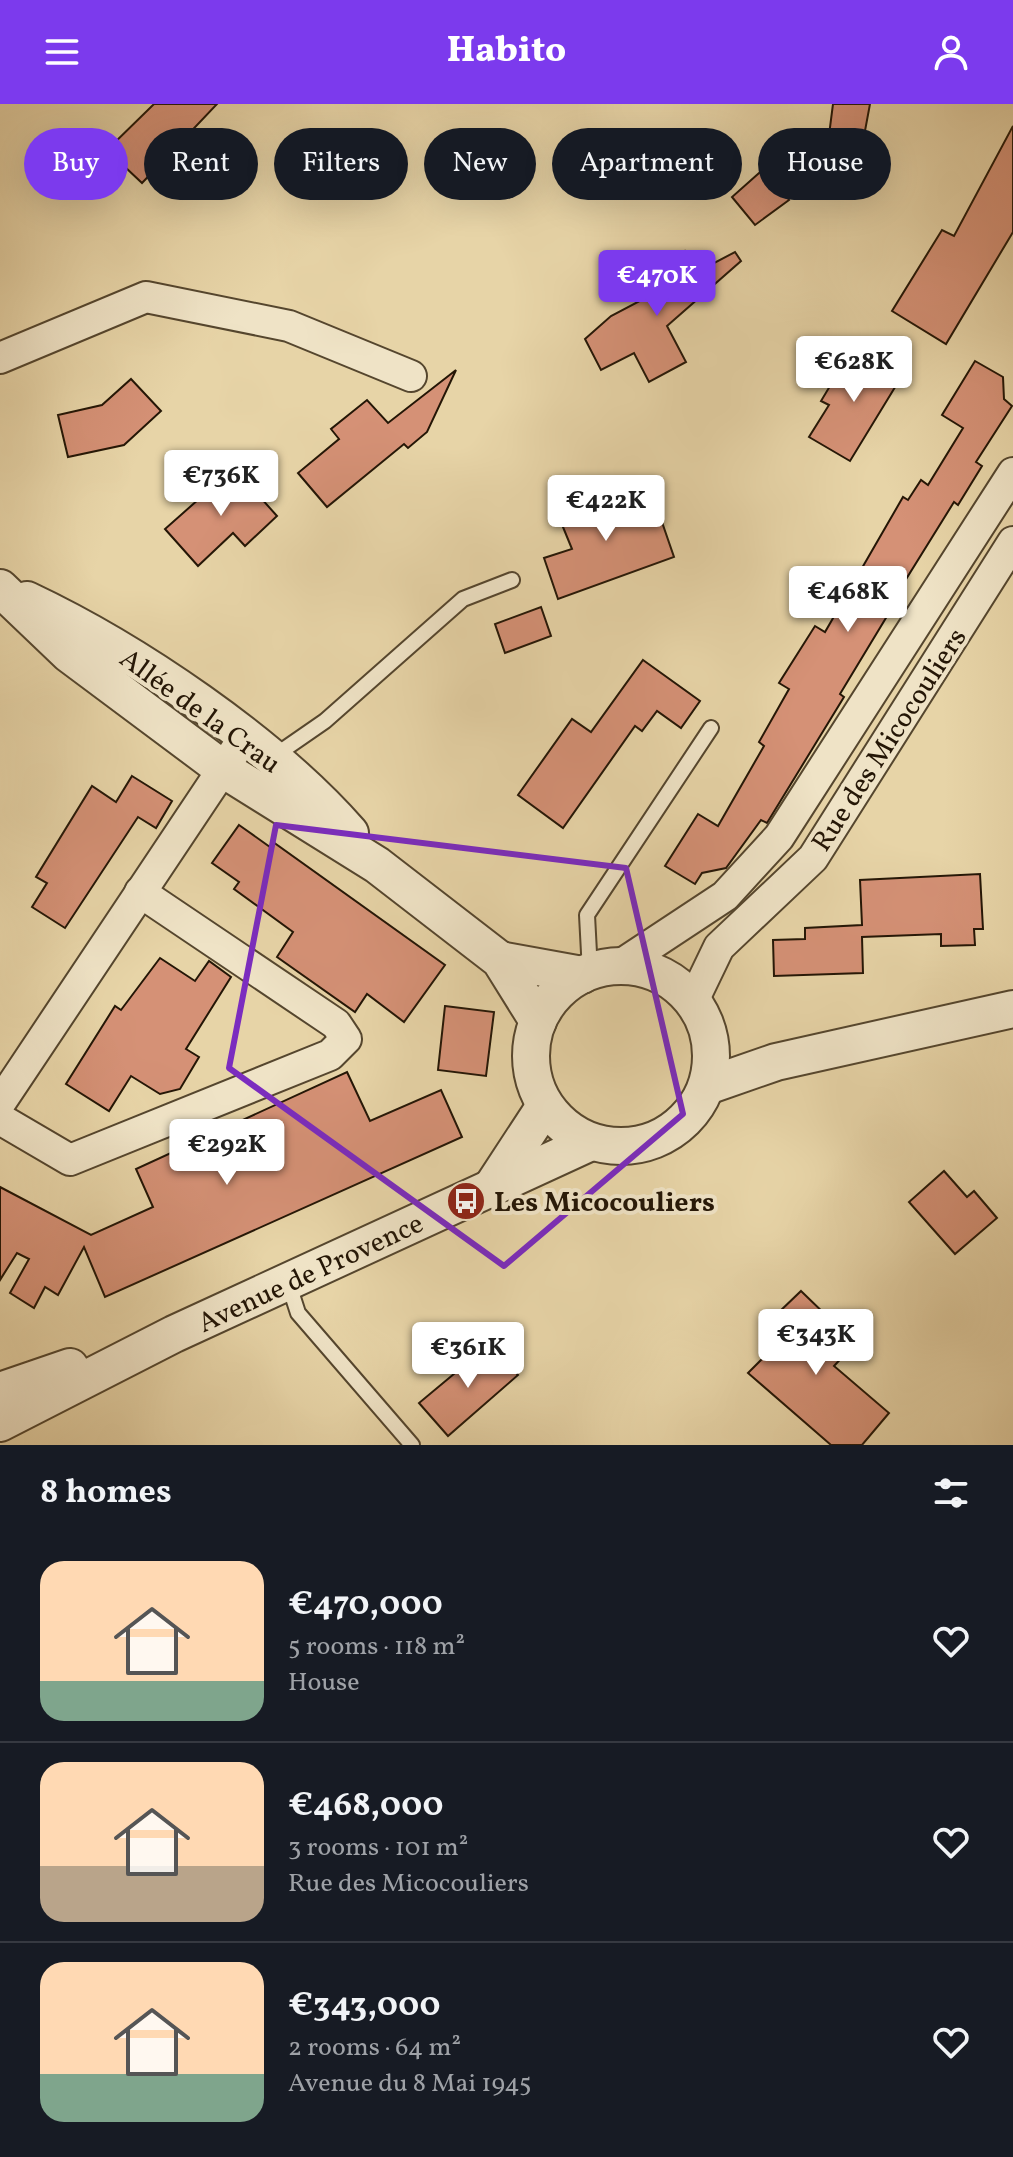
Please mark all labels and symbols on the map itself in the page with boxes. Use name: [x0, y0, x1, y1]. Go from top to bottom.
pin: €470K: [601, 250, 713, 318]
pin: €628K: [798, 336, 910, 404]
pin: €736K: [165, 450, 277, 518]
pin: €422K: [550, 475, 662, 543]
pin: €468K: [792, 566, 904, 634]
street label: Rue des Micocouliers: [803, 621, 977, 860]
street label: Allée de la Crau: [111, 640, 288, 784]
pin: €292K: [171, 1119, 283, 1187]
bus stop icon: Les Micocouliers: [445, 1180, 487, 1222]
place label: Les Micocouliers: [494, 1184, 715, 1223]
street label: Avenue de Provence: [192, 1205, 430, 1344]
pin: €343K: [760, 1309, 872, 1377]
pin: €361K: [412, 1322, 524, 1390]

